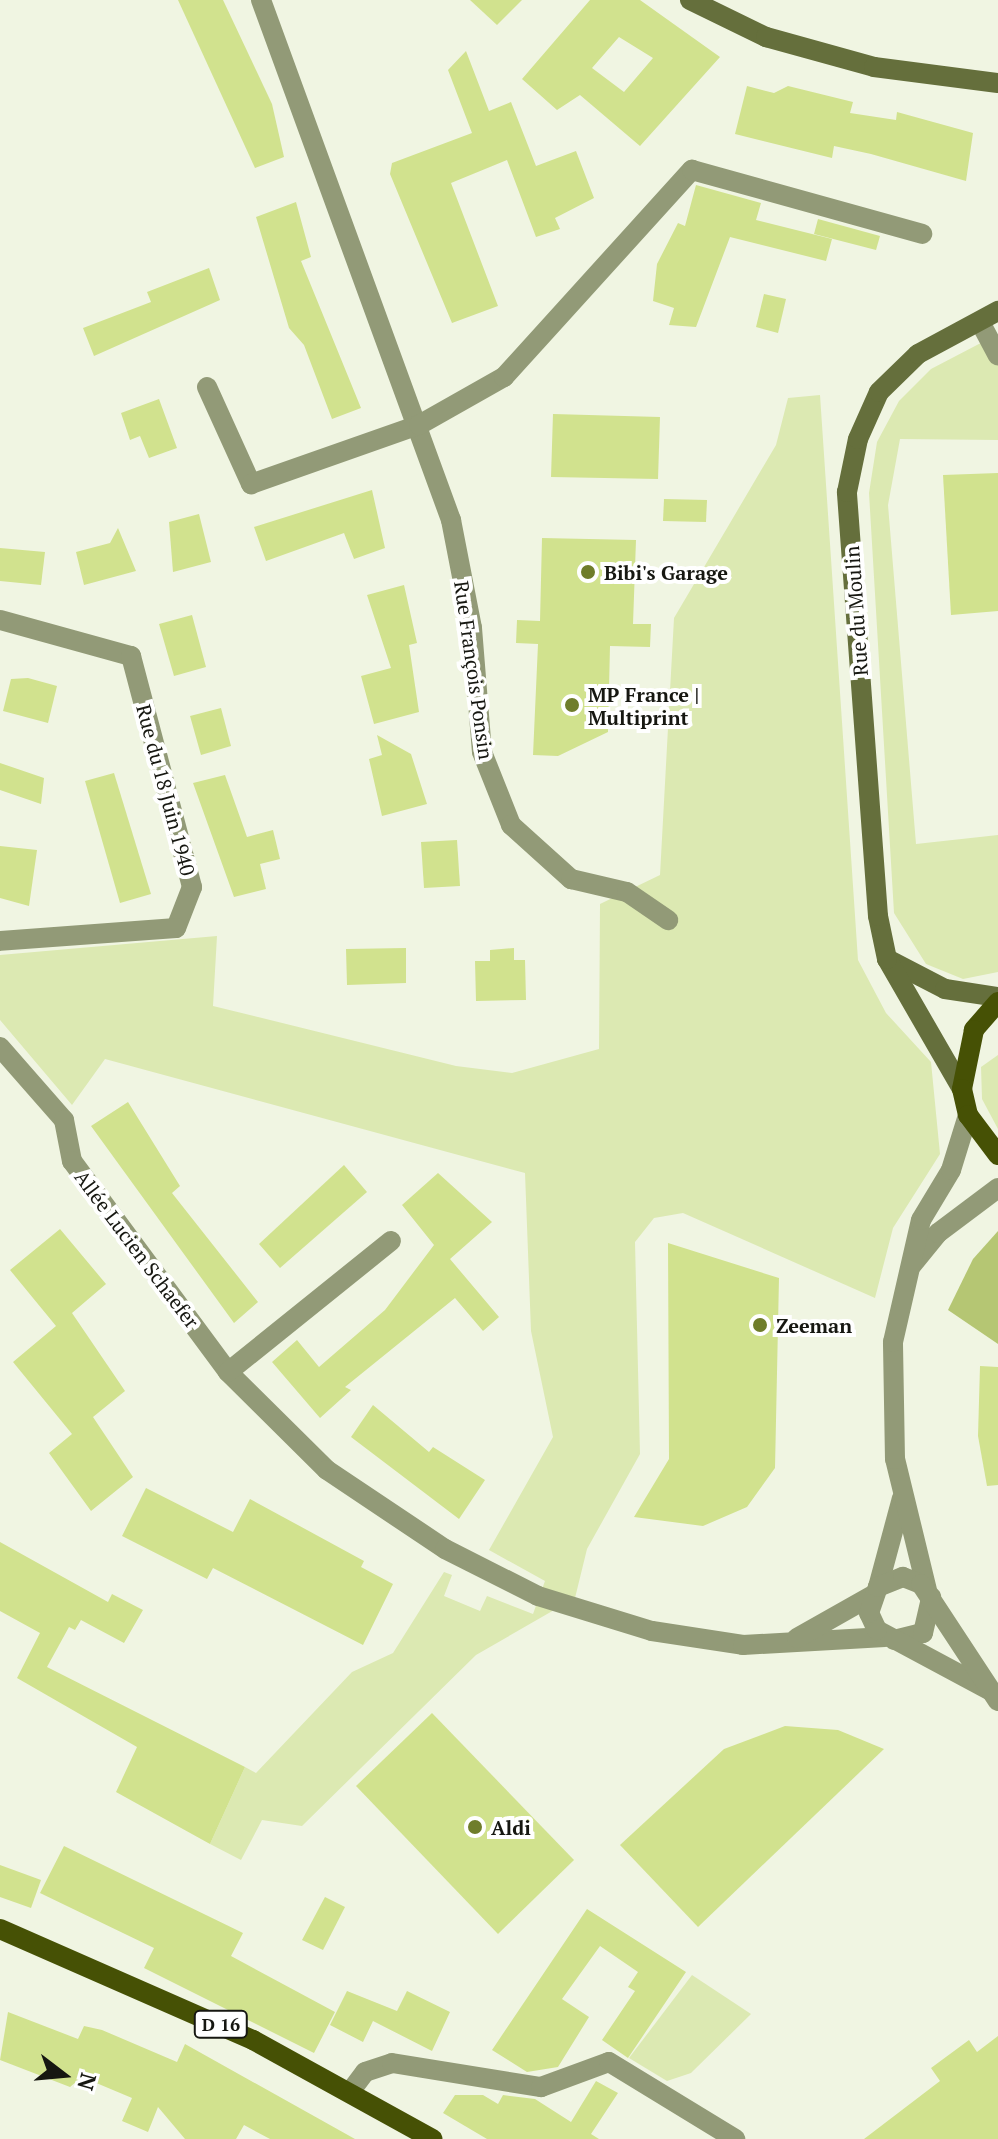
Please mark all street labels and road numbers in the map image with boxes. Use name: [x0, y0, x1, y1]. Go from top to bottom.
street label: Rue du Moulin: [839, 545, 873, 677]
street label: Rue François Ponsin: [450, 579, 498, 761]
street label: Rue du 18 Juin 1940: [132, 702, 200, 878]
street label: Allée Lucien Schaefer: [70, 1165, 204, 1333]
road number: D 16: [193, 2010, 249, 2038]

